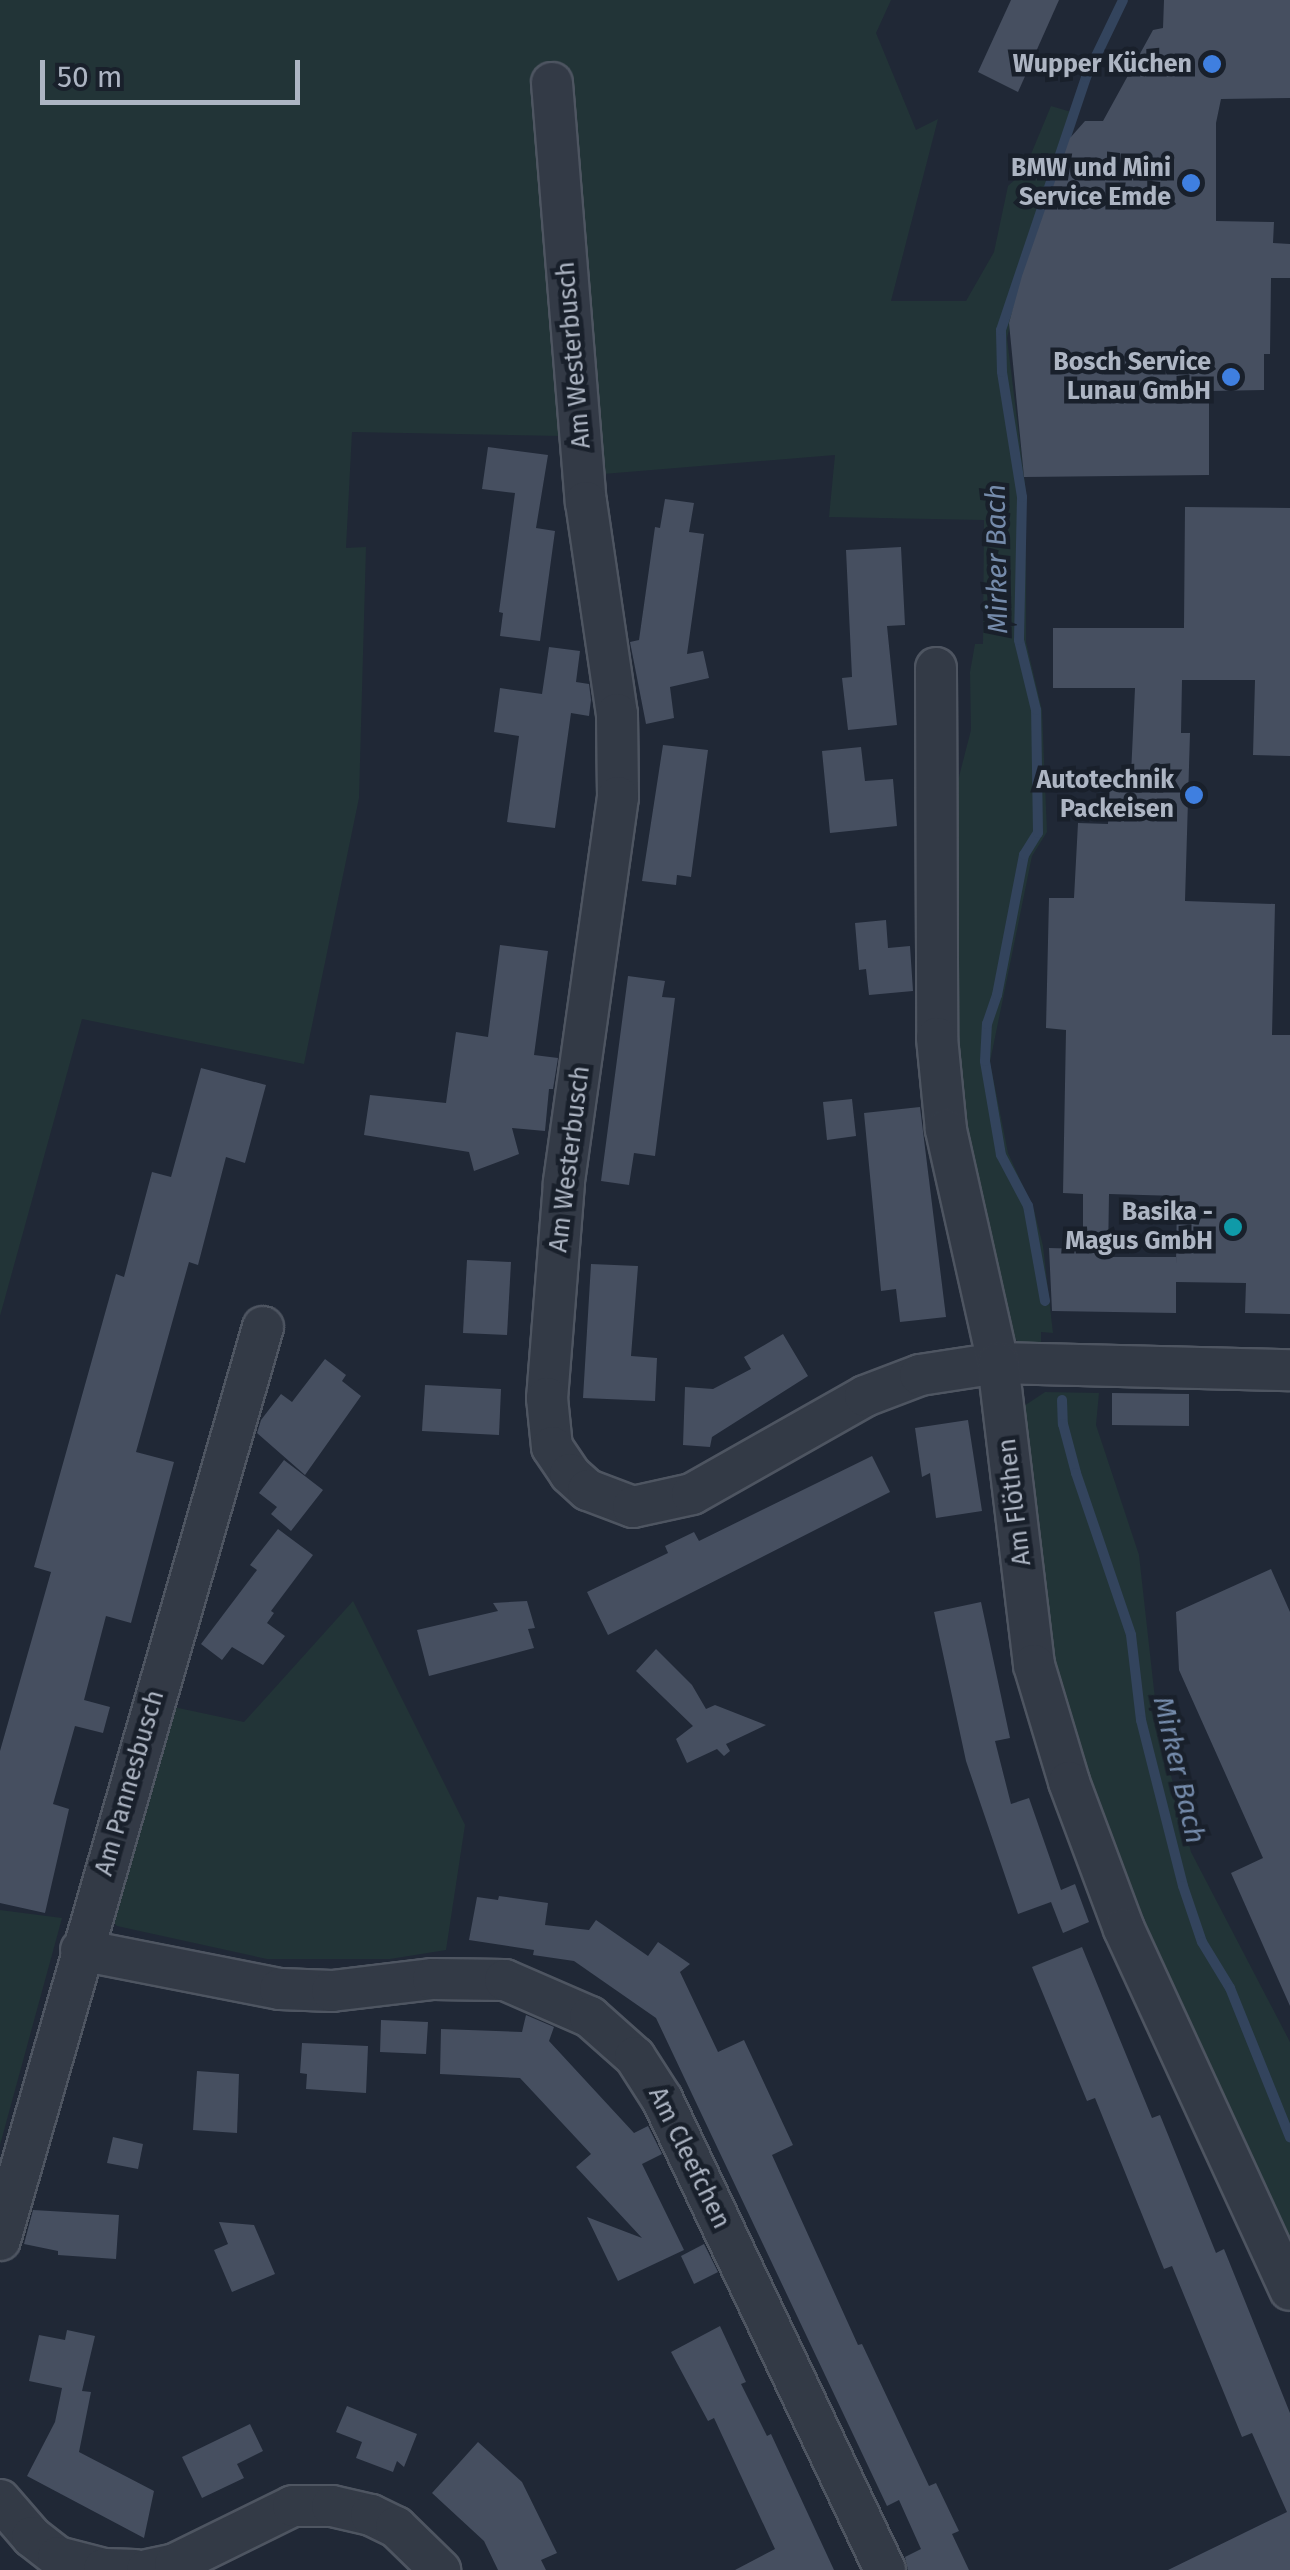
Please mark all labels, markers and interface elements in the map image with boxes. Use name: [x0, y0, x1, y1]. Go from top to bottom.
scale bar: [45, 40, 305, 102]
place label: Wupper Küchen: [1013, 49, 1192, 79]
marker: Wupper Küchen: [1201, 53, 1223, 75]
text: 50 m: [57, 59, 122, 95]
place label: BMW und Mini Service Emde: [1011, 154, 1171, 213]
marker: BMW und Mini Service Emde: [1180, 172, 1202, 194]
street label: Am Westerbusch: [551, 260, 597, 450]
place label: Bosch Service Lunau GmbH: [1053, 348, 1211, 407]
marker: Bosch Service Lunau GmbH: [1220, 366, 1242, 388]
water label: Mirker Bach: [979, 484, 1015, 634]
place label: Autotechnik Packeisen: [1036, 766, 1174, 825]
marker: Autotechnik Packeisen: [1183, 784, 1205, 806]
street label: Am Westerbusch: [544, 1064, 596, 1254]
place label: Basika - Magus GmbH: [1065, 1198, 1213, 1257]
marker: Basika - Magus GmbH: [1222, 1216, 1244, 1238]
street label: Am Flöthen: [992, 1437, 1038, 1567]
street label: Am Pannesbusch: [89, 1687, 171, 1879]
water label: Mirker Bach: [1146, 1693, 1212, 1847]
street label: Am Cleefchen: [642, 2082, 736, 2234]

